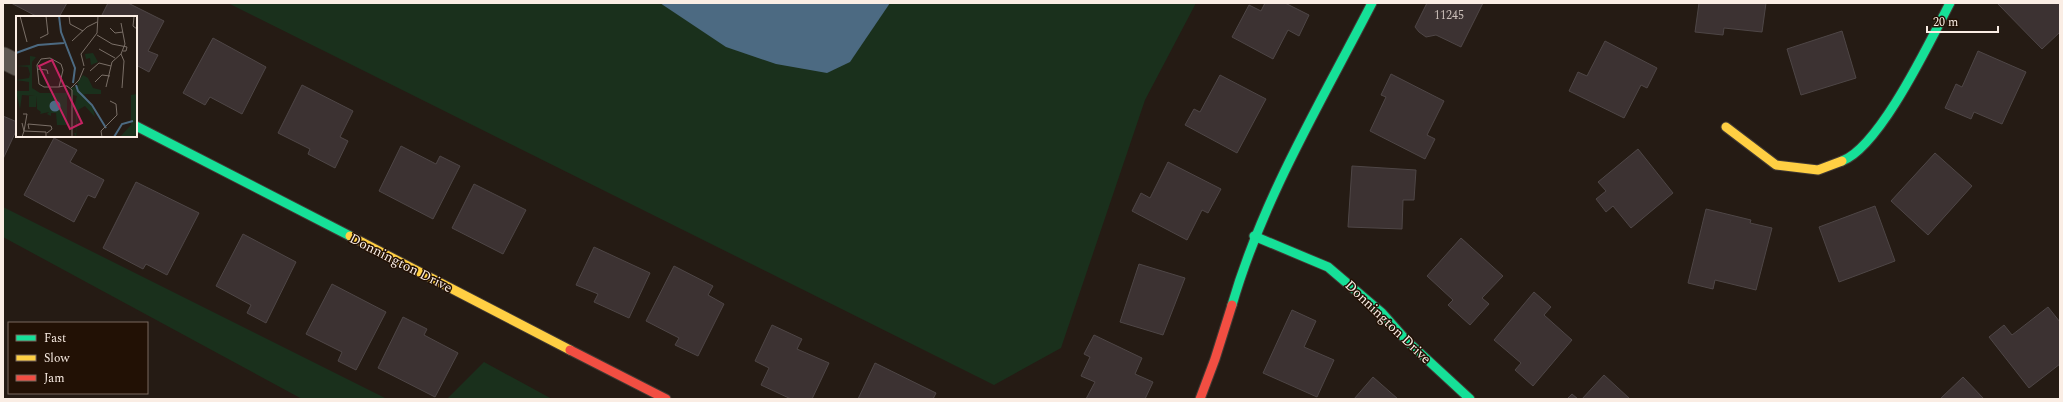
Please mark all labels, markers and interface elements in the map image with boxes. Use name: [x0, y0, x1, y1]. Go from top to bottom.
house number: 11245: [1434, 6, 1464, 25]
scale bar: [1927, 8, 1998, 34]
text: 20 m: [1933, 13, 1958, 32]
inset map: [16, 16, 137, 137]
street label: Donnington Drive: [346, 228, 456, 298]
street label: Donnington Drive: [1340, 275, 1436, 369]
legend: [8, 322, 148, 394]
text: Fast: [44, 329, 66, 348]
text: Slow: [44, 349, 70, 368]
text: Jam: [44, 369, 65, 388]

